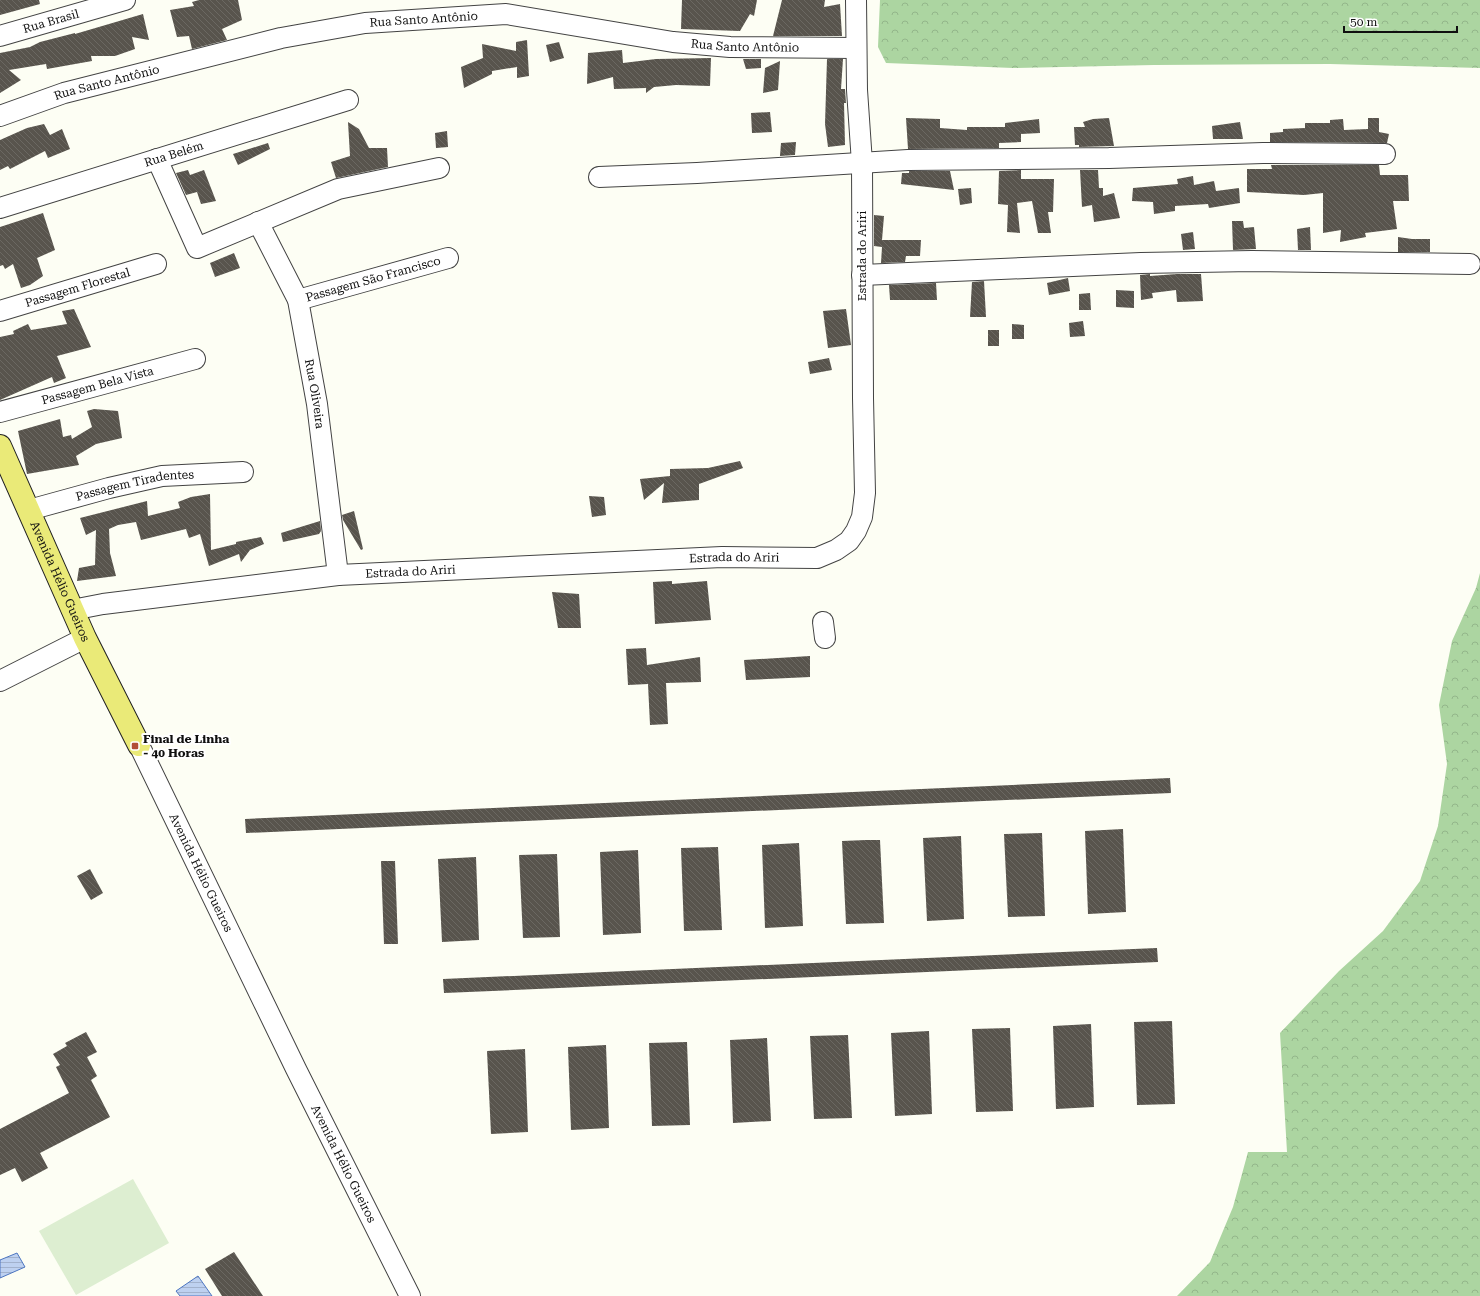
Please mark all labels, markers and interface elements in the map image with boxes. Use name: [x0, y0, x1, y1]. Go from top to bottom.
street label: Rua Brasil: [21, 7, 81, 36]
scale bar: [1344, 8, 1457, 34]
street label: Rua Santo Antônio: [369, 9, 478, 30]
text: 50 m: [1350, 15, 1377, 29]
street label: Rua Santo Antônio: [690, 37, 799, 55]
street label: Rua Santo Antônio: [52, 62, 161, 103]
street label: Rua Belém: [143, 138, 205, 170]
street label: Estrada do Ariri: [855, 211, 869, 301]
street label: Passagem São Francisco: [304, 253, 442, 305]
street label: Passagem Florestal: [23, 265, 132, 310]
street label: Rua Oliveira: [302, 358, 327, 430]
street label: Passagem Bela Vista: [40, 363, 156, 407]
street label: Passagem Tiradentes: [74, 467, 195, 504]
street label: Avenida Hélio Gueiros: [27, 519, 93, 644]
street label: Estrada do Ariri: [689, 550, 780, 566]
street label: Estrada do Ariri: [365, 562, 456, 581]
place label: Final de Linha - 40 Horas: [143, 732, 229, 760]
marker: Final de Linha - 40 Horas: [130, 741, 140, 751]
street label: Avenida Hélio Gueiros: [166, 811, 236, 935]
street label: Avenida Hélio Gueiros: [308, 1102, 379, 1225]

